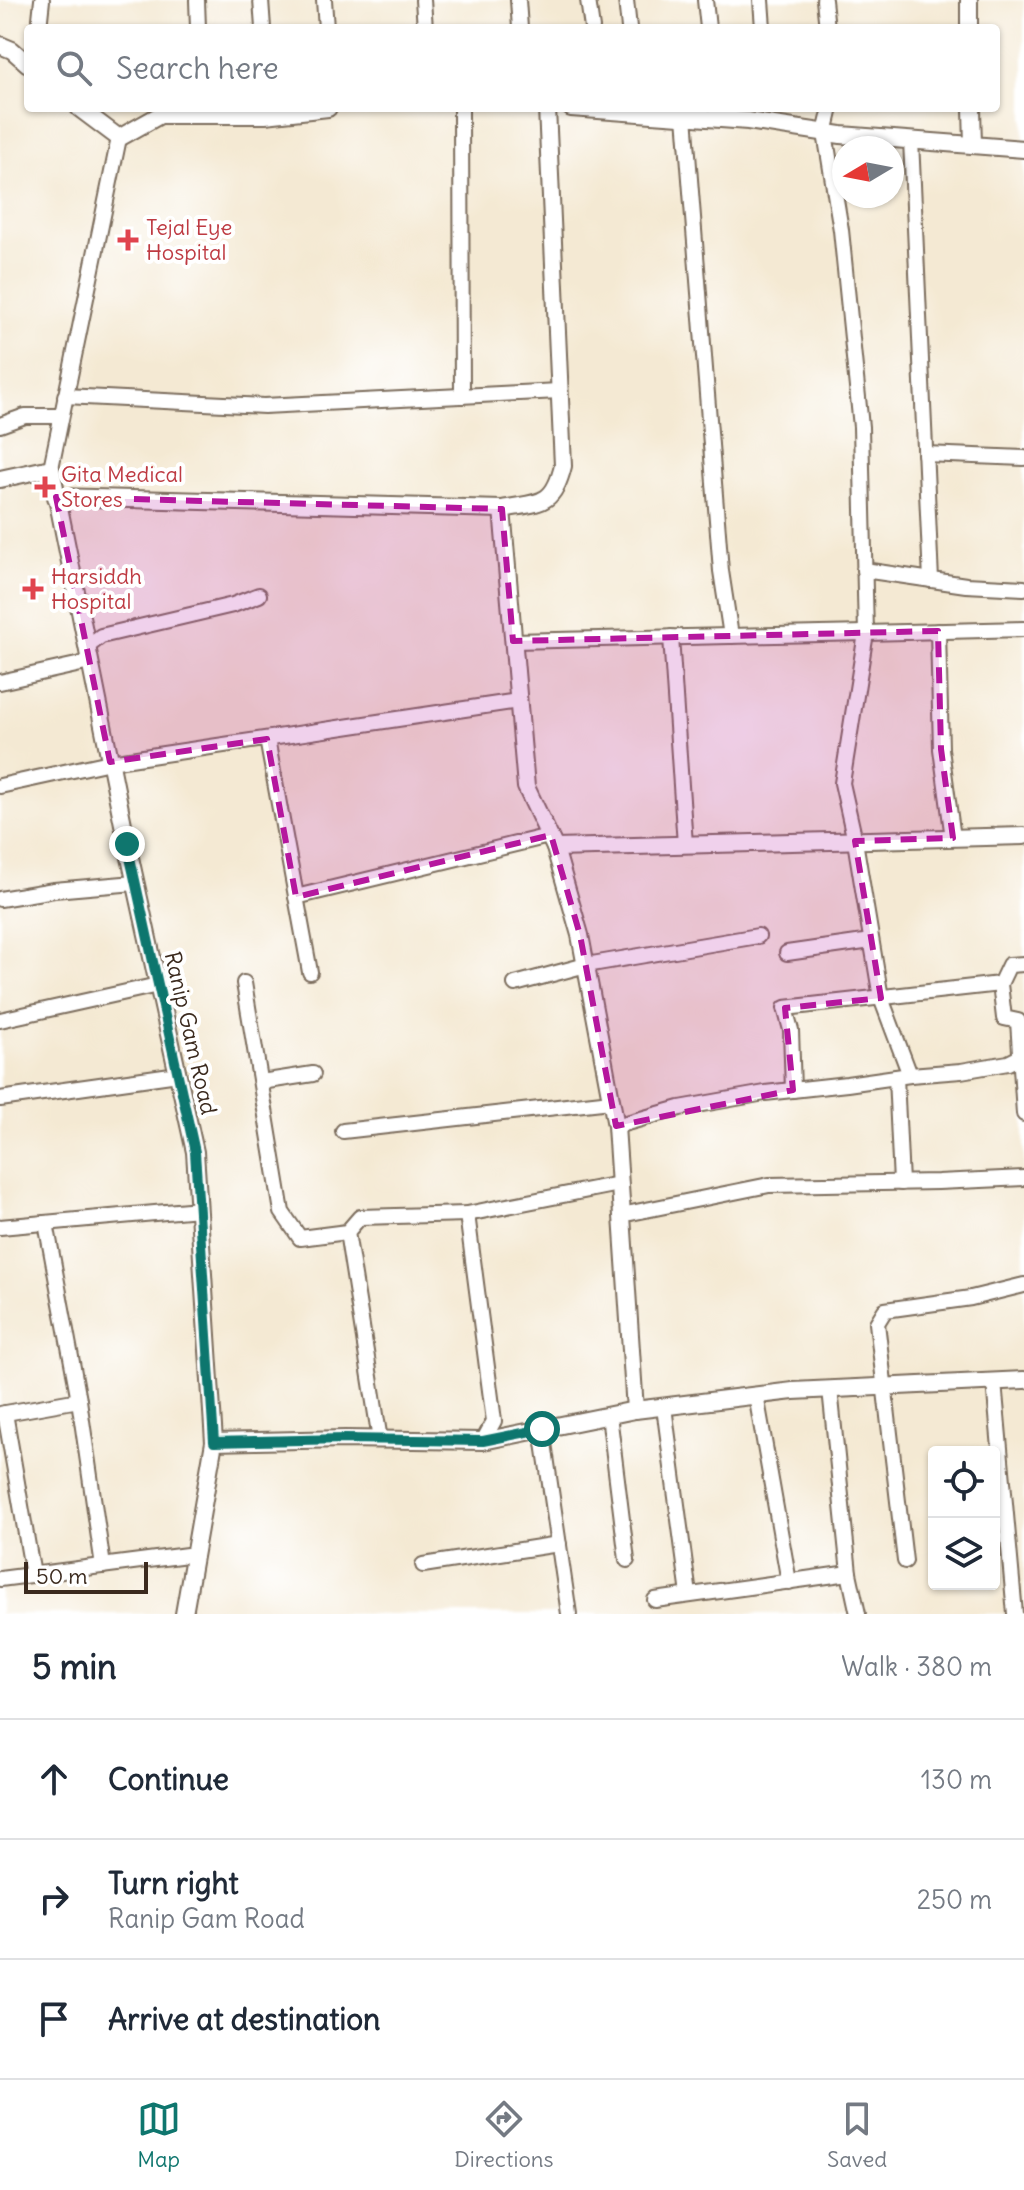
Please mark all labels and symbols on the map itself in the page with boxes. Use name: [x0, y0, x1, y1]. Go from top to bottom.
north arrow: [832, 136, 904, 208]
place label: Tejal Eye Hospital: [146, 213, 232, 266]
marker: Tejal Eye Hospital: [117, 229, 139, 251]
place label: Gita Medical Stores: [61, 460, 183, 513]
marker: Gita Medical Stores: [36, 478, 54, 496]
place label: Harsiddh Hospital: [51, 562, 142, 615]
marker: Harsiddh Hospital: [22, 578, 44, 600]
route end: [109, 826, 145, 862]
street label: Ranip Gam Road: [159, 949, 223, 1117]
route start: [524, 1411, 560, 1447]
scale bar: [24, 1558, 148, 1594]

